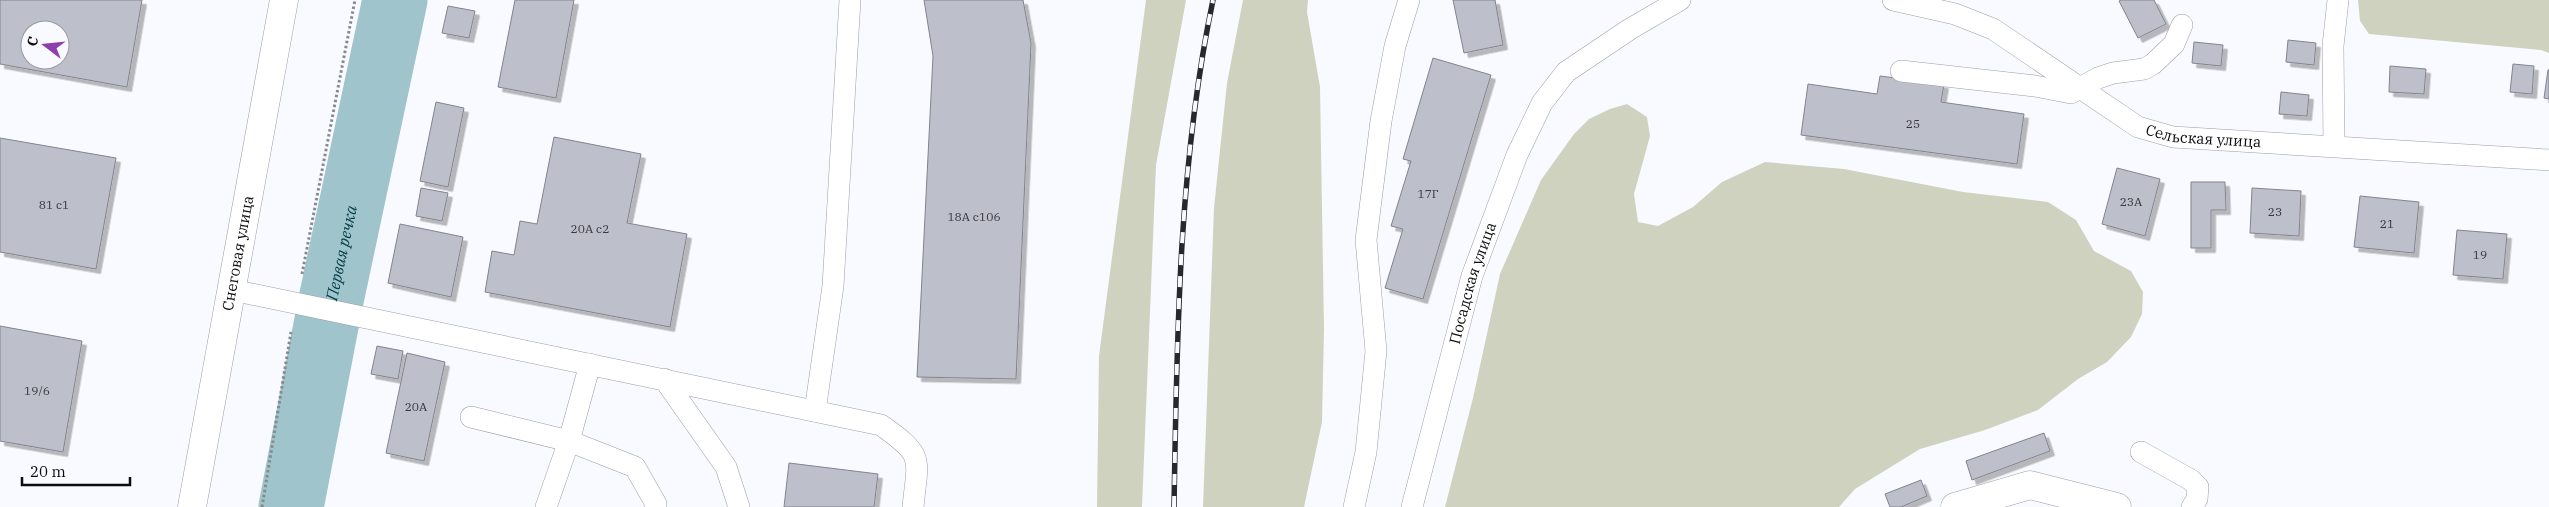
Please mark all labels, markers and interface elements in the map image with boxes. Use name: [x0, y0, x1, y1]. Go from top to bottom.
north arrow: [20, 20, 70, 70]
text: С: [23, 34, 42, 48]
house number: 25: [1906, 116, 1920, 131]
street label: Сельская улица: [2144, 120, 2262, 151]
house number: 17Г: [1417, 186, 1439, 201]
street label: Снеговая улица: [218, 194, 257, 312]
house number: 23А: [2120, 194, 2143, 209]
house number: 81 с1: [39, 197, 69, 212]
water label: Первая речка: [321, 203, 361, 303]
house number: 23: [2268, 204, 2282, 219]
house number: 18А с106: [947, 209, 1001, 224]
house number: 21: [2380, 216, 2394, 231]
street label: Посадская улица: [1445, 219, 1500, 346]
house number: 20А с2: [571, 221, 609, 236]
house number: 19: [2473, 247, 2487, 262]
house number: 19/6: [24, 383, 50, 398]
house number: 20А: [405, 399, 428, 414]
scale bar: [22, 454, 130, 486]
text: 20 m: [30, 462, 66, 481]

